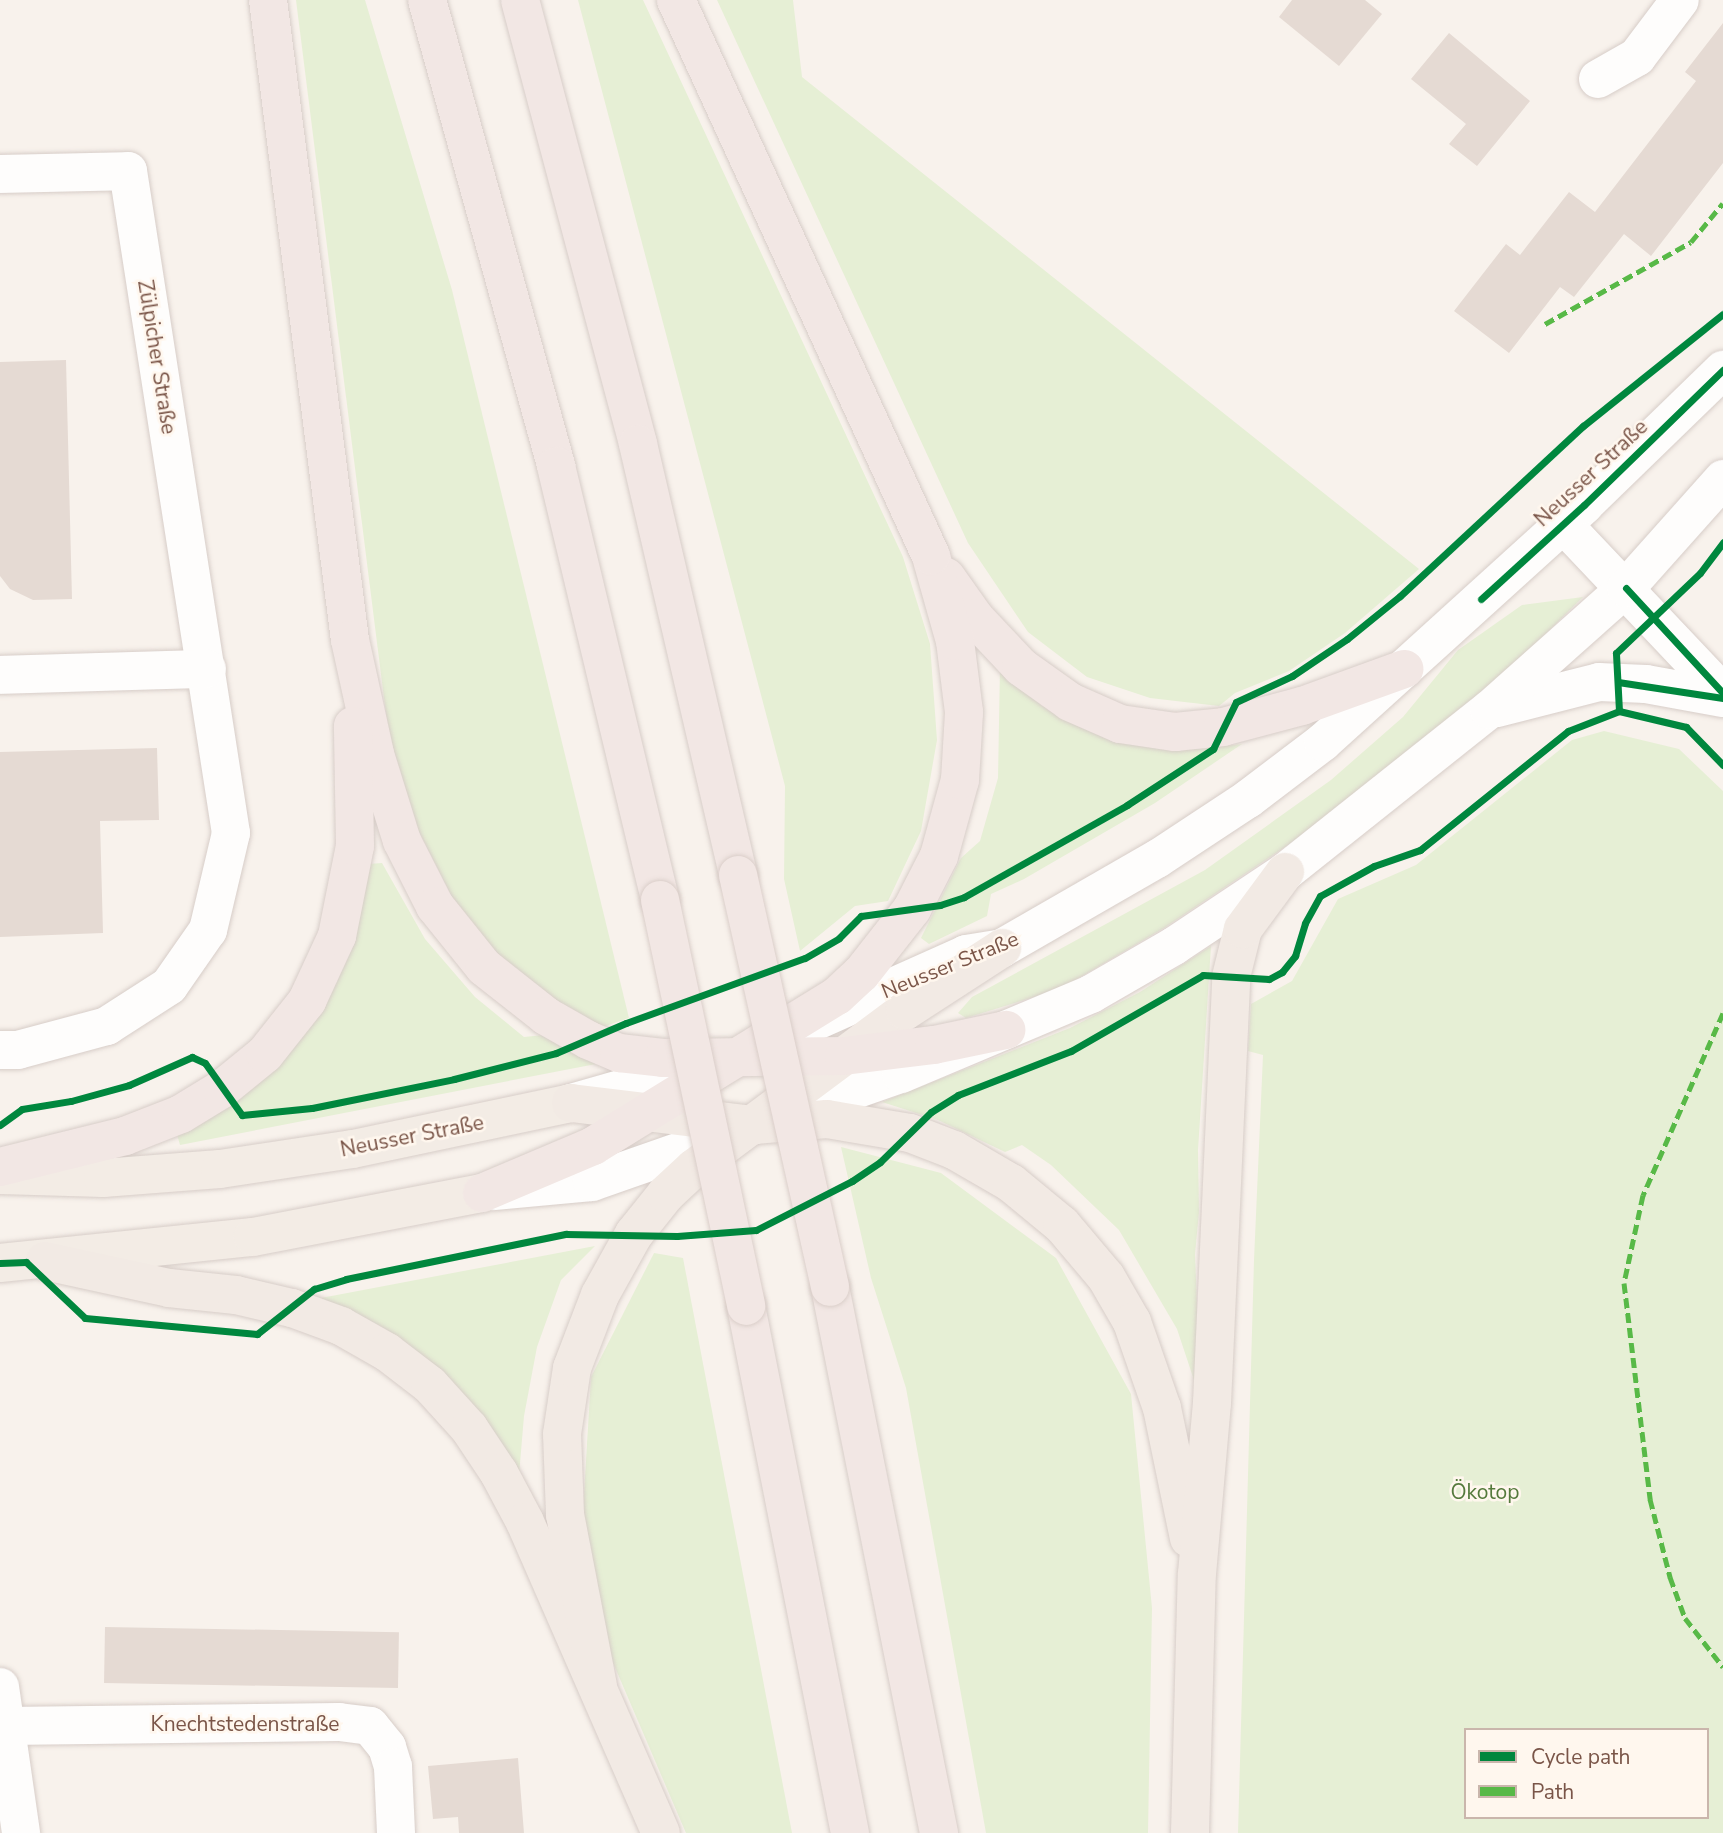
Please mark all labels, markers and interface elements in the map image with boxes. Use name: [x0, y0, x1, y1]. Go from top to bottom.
street label: Zülpicher Straße: [132, 278, 182, 436]
street label: Neusser Straße: [1529, 414, 1653, 532]
street label: Neusser Straße: [878, 926, 1022, 1004]
street label: Neusser Straße: [338, 1110, 486, 1162]
park label: Ökotop: [1450, 1479, 1520, 1505]
street label: Knechtstedenstraße: [151, 1711, 339, 1737]
legend: [1464, 1728, 1709, 1819]
text: Cycle path: [1531, 1743, 1630, 1771]
text: Path: [1531, 1778, 1574, 1806]

